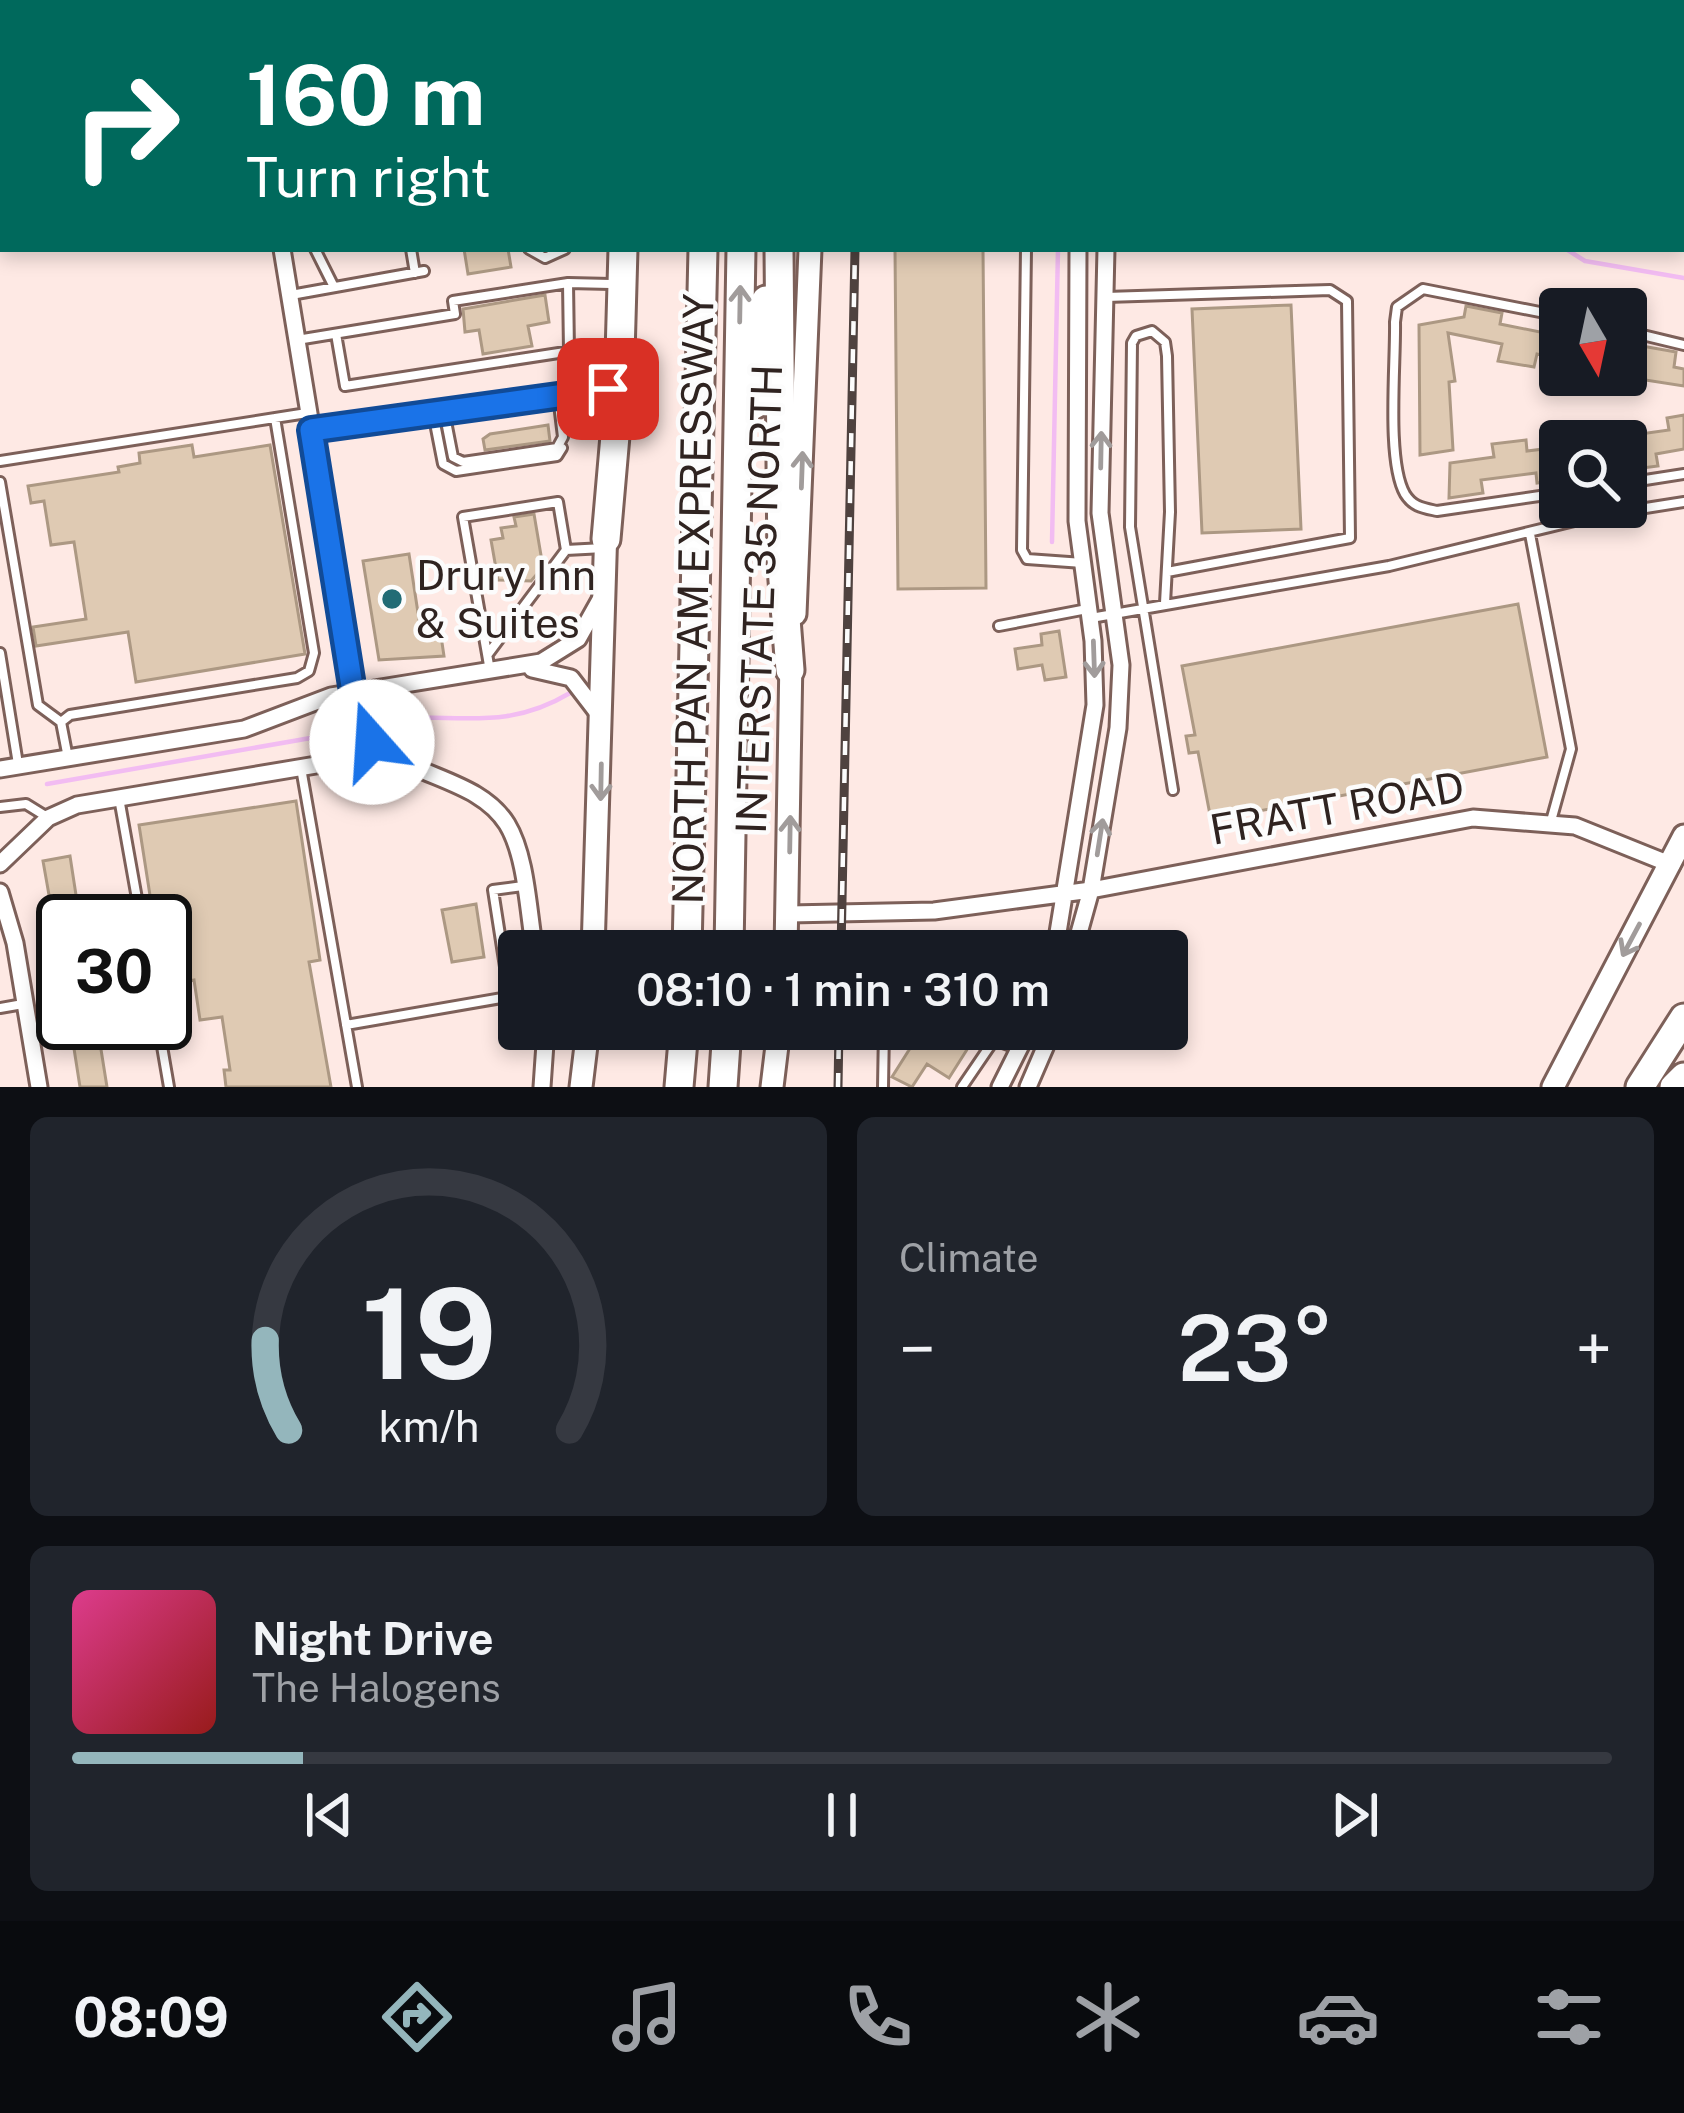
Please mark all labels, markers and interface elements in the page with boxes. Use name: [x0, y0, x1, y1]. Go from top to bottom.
text: 160 m: [246, 45, 485, 144]
icon: right: [48, 48, 204, 204]
text: Turn right: [246, 146, 491, 209]
one-way arrow: [728, 285, 751, 324]
north arrow: [1539, 288, 1647, 396]
map controls: [1539, 288, 1647, 528]
street label: NORTH PAN AM EXPRESSWAY: [663, 292, 722, 905]
pin: [557, 338, 659, 440]
icon: arrive: [575, 356, 641, 422]
street label: INTERSTATE 35 NORTH: [726, 363, 791, 834]
button: search: [1539, 420, 1647, 528]
one-way arrow: [1090, 431, 1113, 470]
one-way arrow: [791, 451, 814, 490]
place label: Drury Inn & Suites: [416, 550, 596, 647]
marker: Drury Inn & Suites: [379, 586, 405, 612]
one-way arrow: [1082, 639, 1105, 678]
position arrow: [309, 679, 435, 805]
street label: FRATT ROAD: [1206, 761, 1468, 854]
one-way arrow: [590, 762, 613, 801]
one-way arrow: [779, 815, 802, 854]
one-way arrow: [1089, 819, 1112, 858]
speed limit sign: 30: [36, 894, 192, 1050]
one-way arrow: [1619, 921, 1642, 956]
text: 08:10 · 1 min · 310 m: [636, 963, 1050, 1016]
text: Climate: [899, 1235, 1039, 1281]
text: 19: [361, 1260, 496, 1407]
text: 23°: [1177, 1295, 1334, 1401]
text: −: [899, 1310, 936, 1388]
text: +: [1575, 1310, 1612, 1388]
text: km/h: [378, 1400, 479, 1451]
text: Night Drive: [252, 1612, 494, 1665]
text: The Halogens: [252, 1665, 501, 1711]
icon: previous: [296, 1782, 362, 1848]
icon: pause: [809, 1782, 875, 1848]
icon: next: [1322, 1782, 1388, 1848]
icon: directions: [375, 1975, 459, 2059]
icon: music: [605, 1975, 689, 2059]
icon: phone: [836, 1975, 920, 2059]
icon: climate: [1066, 1975, 1150, 2059]
icon: car: [1296, 1975, 1380, 2059]
icon: filters: [1527, 1975, 1611, 2059]
text: 08:09: [73, 1986, 229, 2049]

